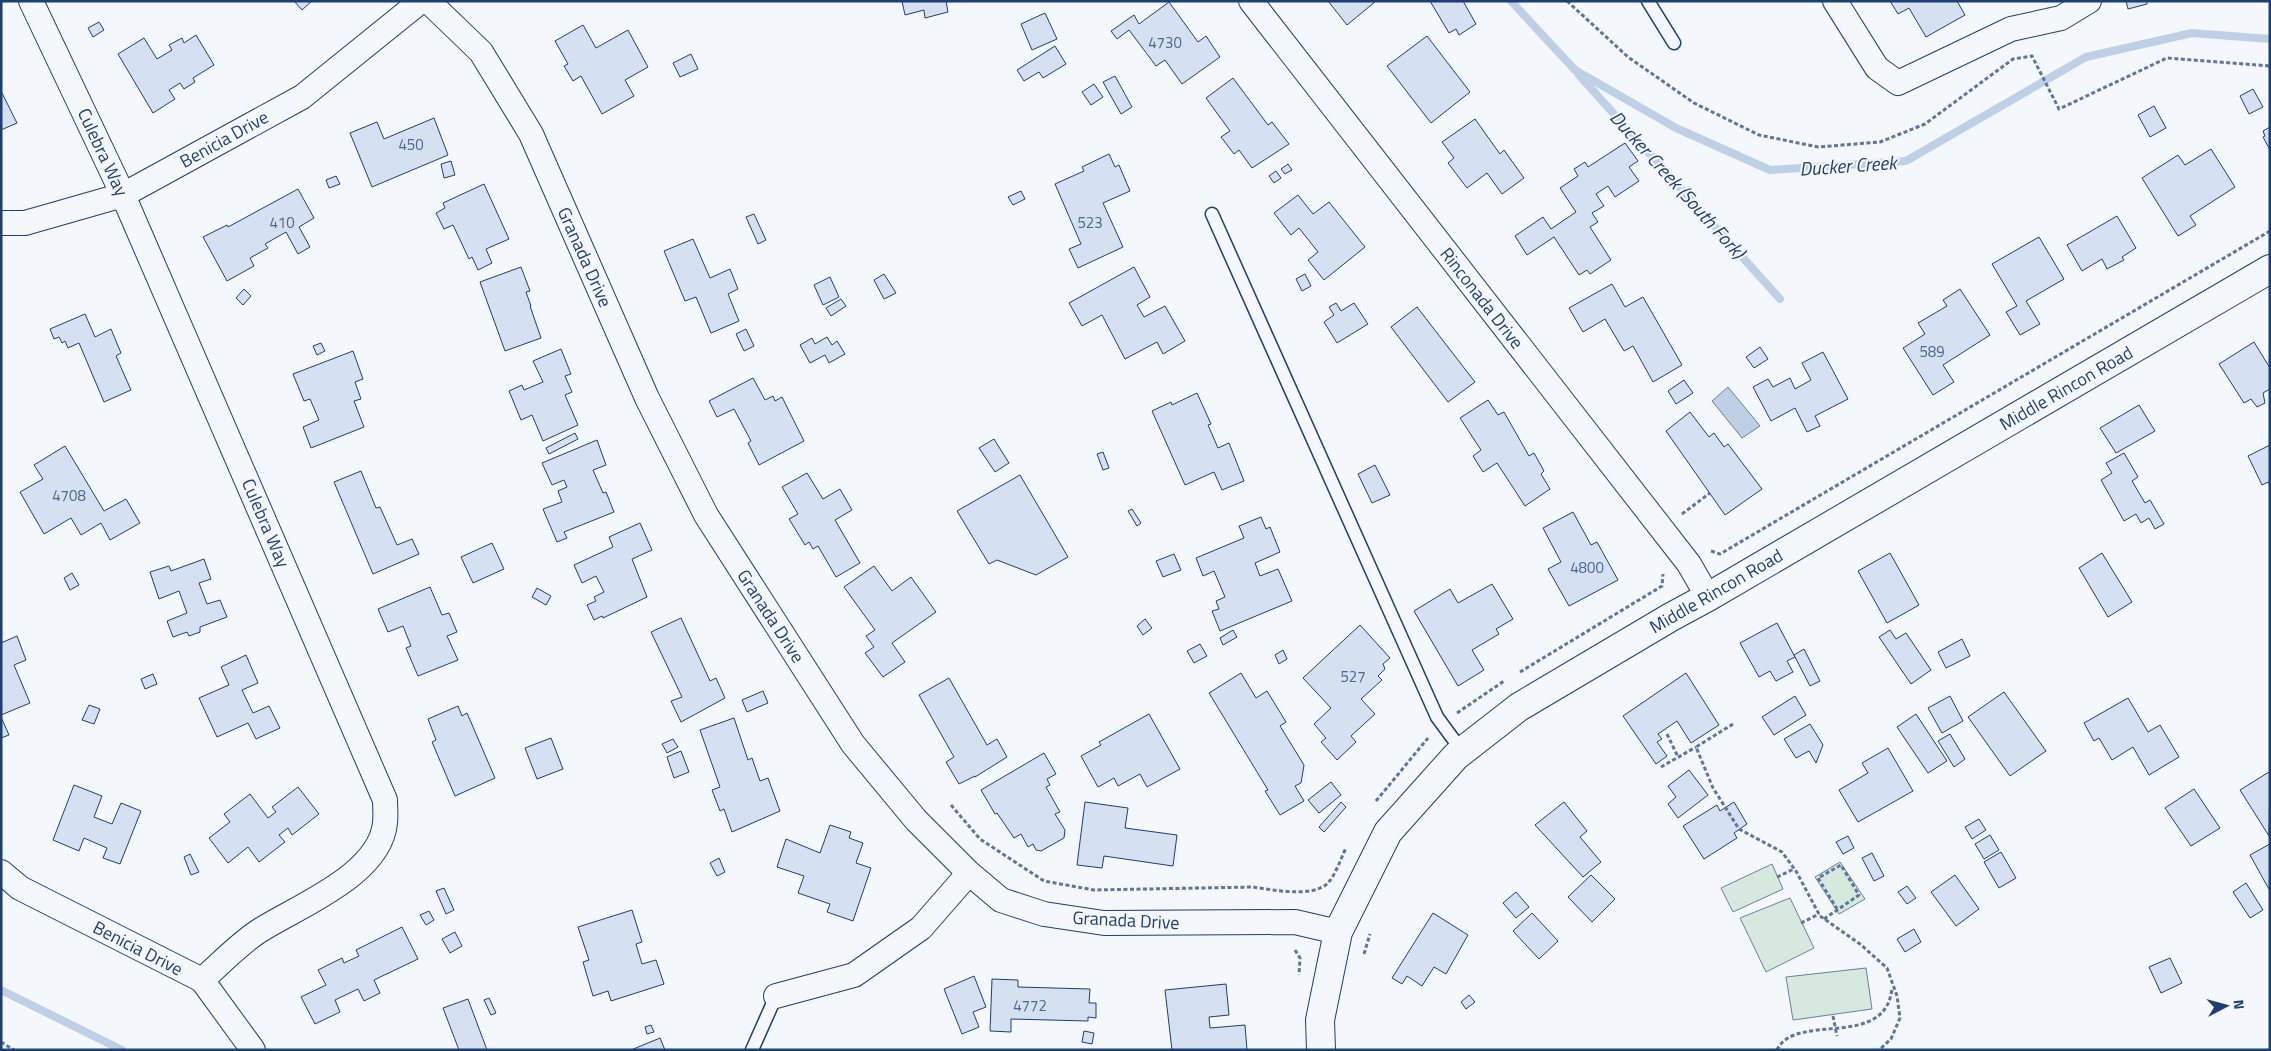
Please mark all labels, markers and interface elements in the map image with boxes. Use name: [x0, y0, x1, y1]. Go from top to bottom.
house number: 4730: [1148, 31, 1182, 54]
street label: Benicia Drive: [175, 103, 273, 175]
water label: Ducker Creek (South Fork): [1603, 103, 1754, 266]
street label: Culebra Way: [71, 104, 135, 201]
house number: 450: [398, 133, 424, 156]
water label: Ducker Creek: [1799, 147, 1900, 183]
street label: Granada Drive: [551, 203, 619, 311]
house number: 410: [269, 211, 295, 234]
house number: 523: [1077, 211, 1103, 234]
street label: Rinconada Drive: [1434, 241, 1530, 355]
street label: Middle Rincon Road: [1994, 339, 2138, 437]
house number: 589: [1919, 340, 1945, 363]
street label: Culebra Way: [235, 474, 297, 572]
house number: 4708: [52, 484, 86, 507]
street label: Middle Rincon Road: [1644, 542, 1788, 640]
house number: 4800: [1570, 556, 1604, 579]
street label: Granada Drive: [731, 564, 811, 668]
house number: 527: [1340, 665, 1366, 688]
street label: Granada Drive: [1072, 904, 1180, 936]
street label: Benicia Drive: [88, 914, 188, 982]
north arrow: [2201, 981, 2251, 1031]
house number: 4772: [1013, 994, 1047, 1017]
text: N: [2228, 999, 2250, 1011]

